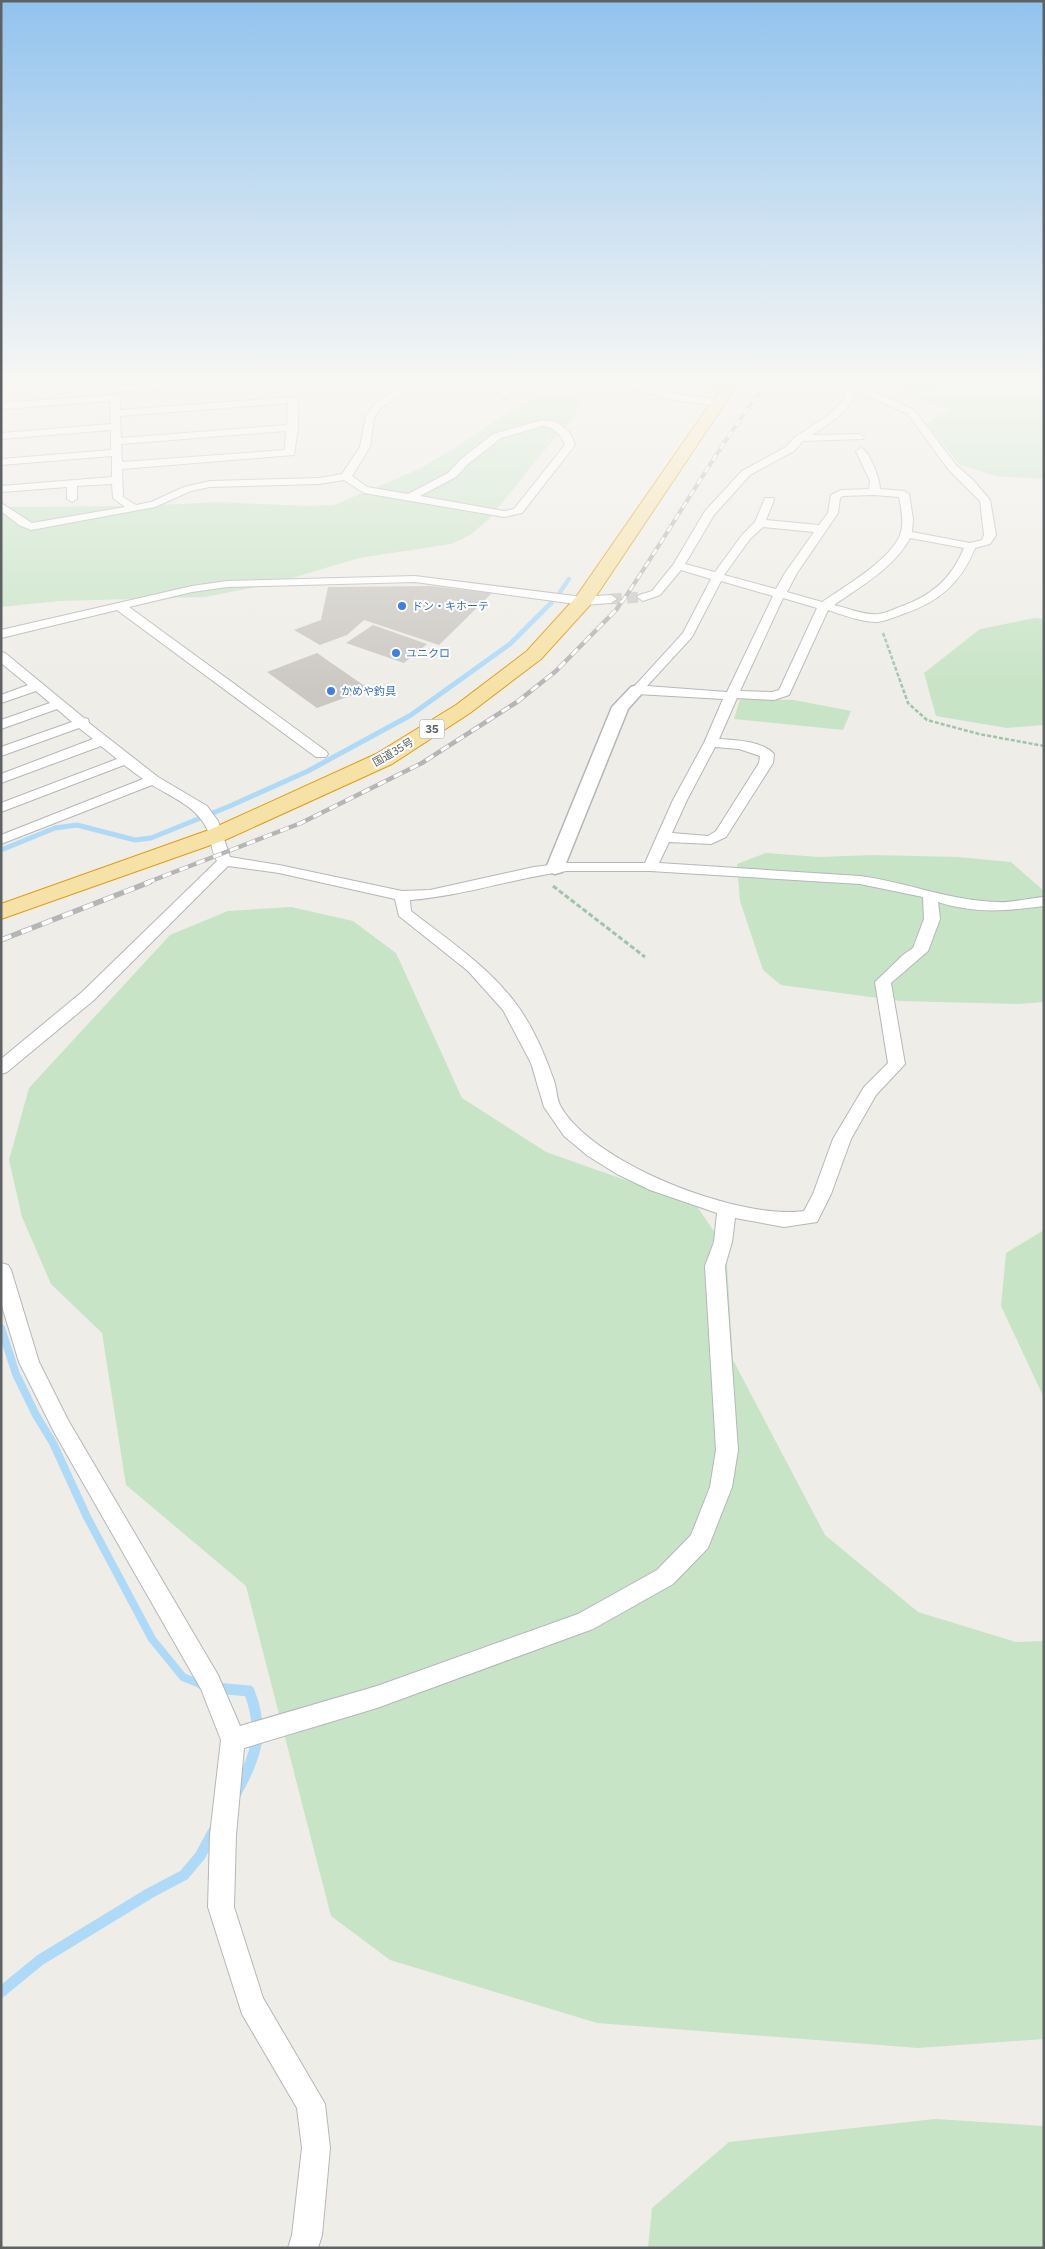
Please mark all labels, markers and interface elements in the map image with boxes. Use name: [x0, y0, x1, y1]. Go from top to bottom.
marker: ドン・キホーテ: [396, 600, 408, 612]
place label: ドン・キホーテ: [412, 600, 489, 613]
marker: ユニクロ: [390, 647, 402, 659]
place label: ユニクロ: [406, 647, 450, 660]
marker: かめや釣具: [325, 685, 337, 697]
place label: かめや釣具: [341, 685, 396, 698]
road number: 35: [420, 720, 444, 739]
street label: 国道35号: [370, 735, 416, 769]

